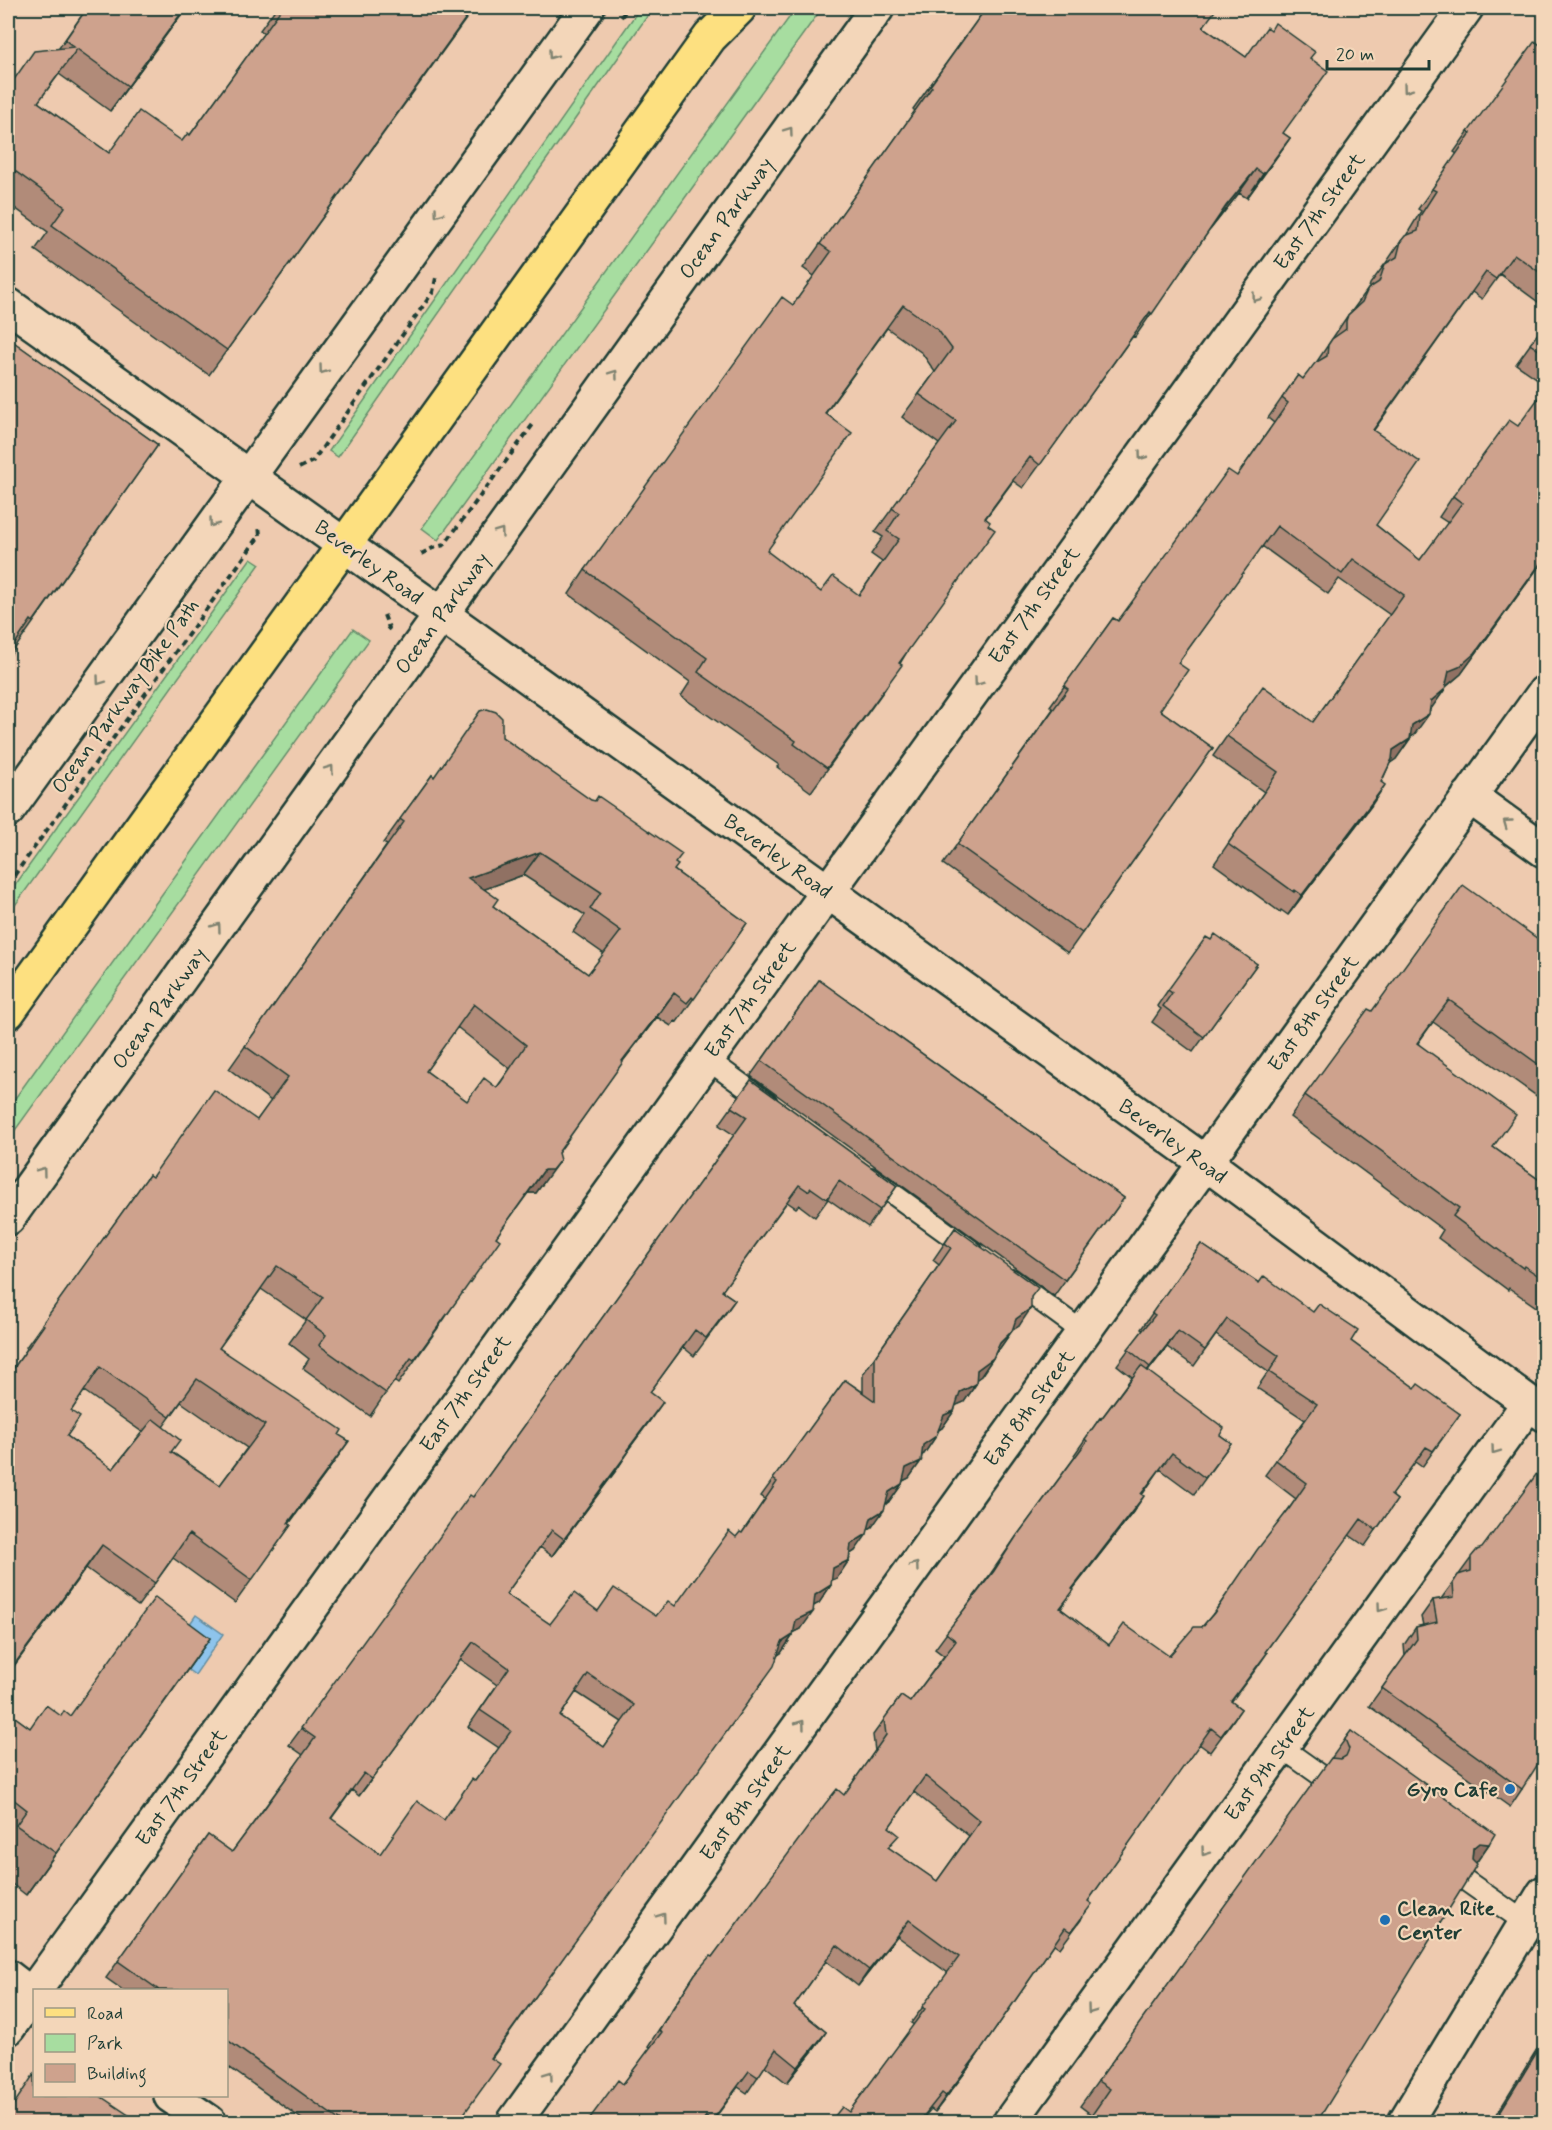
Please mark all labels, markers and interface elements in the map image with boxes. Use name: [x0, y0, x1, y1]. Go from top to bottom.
scale bar: [1327, 33, 1429, 71]
text: 20 m: [1336, 43, 1374, 67]
one-way arrow: [549, 48, 560, 59]
one-way arrow: [1403, 82, 1414, 93]
one-way arrow: [782, 126, 793, 137]
street label: East 7th Street: [1268, 147, 1372, 276]
street label: Ocean Parkway: [673, 152, 781, 285]
one-way arrow: [434, 206, 445, 217]
one-way arrow: [1252, 292, 1263, 303]
one-way arrow: [319, 364, 330, 375]
one-way arrow: [607, 370, 618, 381]
one-way arrow: [1138, 450, 1149, 461]
street label: Beverley Road: [308, 514, 428, 612]
one-way arrow: [210, 516, 221, 527]
one-way arrow: [493, 528, 504, 539]
street label: East 7th Street: [983, 541, 1087, 670]
street label: Ocean Parkway: [389, 547, 497, 680]
street label: Ocean Parkway Bike Path: [46, 593, 206, 800]
one-way arrow: [96, 675, 107, 686]
one-way arrow: [975, 676, 986, 687]
one-way arrow: [323, 764, 334, 775]
street label: Beverley Road: [717, 808, 837, 906]
one-way arrow: [1503, 819, 1514, 830]
one-way arrow: [210, 923, 221, 934]
street label: East 7th Street: [699, 935, 803, 1064]
street label: Ocean Parkway: [106, 942, 214, 1075]
street label: East 8th Street: [1262, 949, 1366, 1078]
street label: Beverley Road: [1112, 1093, 1232, 1191]
one-way arrow: [35, 1166, 46, 1177]
street label: East 7th Street: [414, 1329, 518, 1458]
street label: East 8th Street: [978, 1344, 1082, 1473]
one-way arrow: [1491, 1444, 1502, 1455]
one-way arrow: [908, 1562, 919, 1573]
one-way arrow: [1377, 1602, 1388, 1613]
street label: East 9th Street: [1218, 1700, 1322, 1827]
one-way arrow: [794, 1720, 805, 1731]
street label: East 7th Street: [130, 1723, 234, 1852]
street label: East 8th Street: [694, 1738, 798, 1867]
place label: Gyro Cafe: [1407, 1776, 1498, 1804]
marker: Gyro Cafe: [1503, 1782, 1517, 1796]
one-way arrow: [1201, 1845, 1212, 1856]
place label: Clean Rite Center: [1397, 1895, 1496, 1947]
one-way arrow: [655, 1912, 666, 1923]
marker: Clean Rite Center: [1378, 1913, 1392, 1927]
legend: [33, 1989, 228, 2097]
text: Road: [87, 2002, 123, 2026]
one-way arrow: [1087, 2003, 1098, 2014]
text: Park: [87, 2032, 123, 2056]
text: Building: [87, 2062, 147, 2088]
one-way arrow: [541, 2071, 552, 2082]

